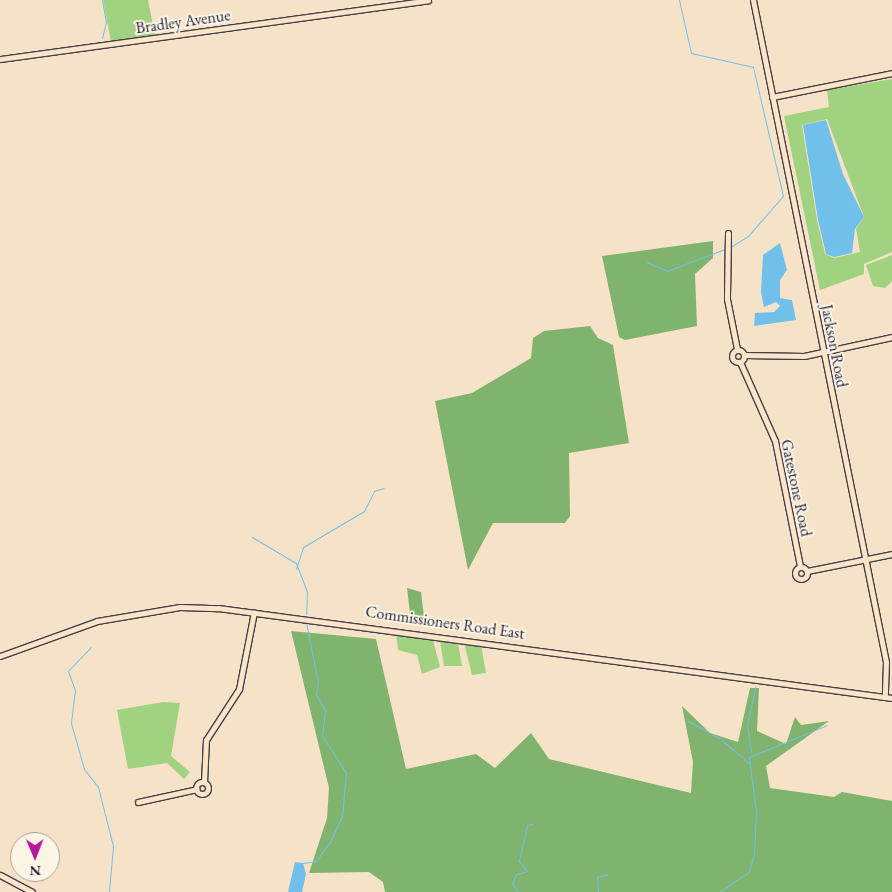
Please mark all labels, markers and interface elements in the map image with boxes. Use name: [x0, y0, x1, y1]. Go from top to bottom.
street label: Bradley Avenue: [134, 6, 232, 38]
street label: Jackson Road: [817, 303, 851, 389]
street label: Gatestone Road: [776, 438, 816, 538]
street label: Commissioners Road East: [364, 602, 526, 644]
north arrow: [10, 832, 60, 882]
text: N: [29, 862, 41, 880]

